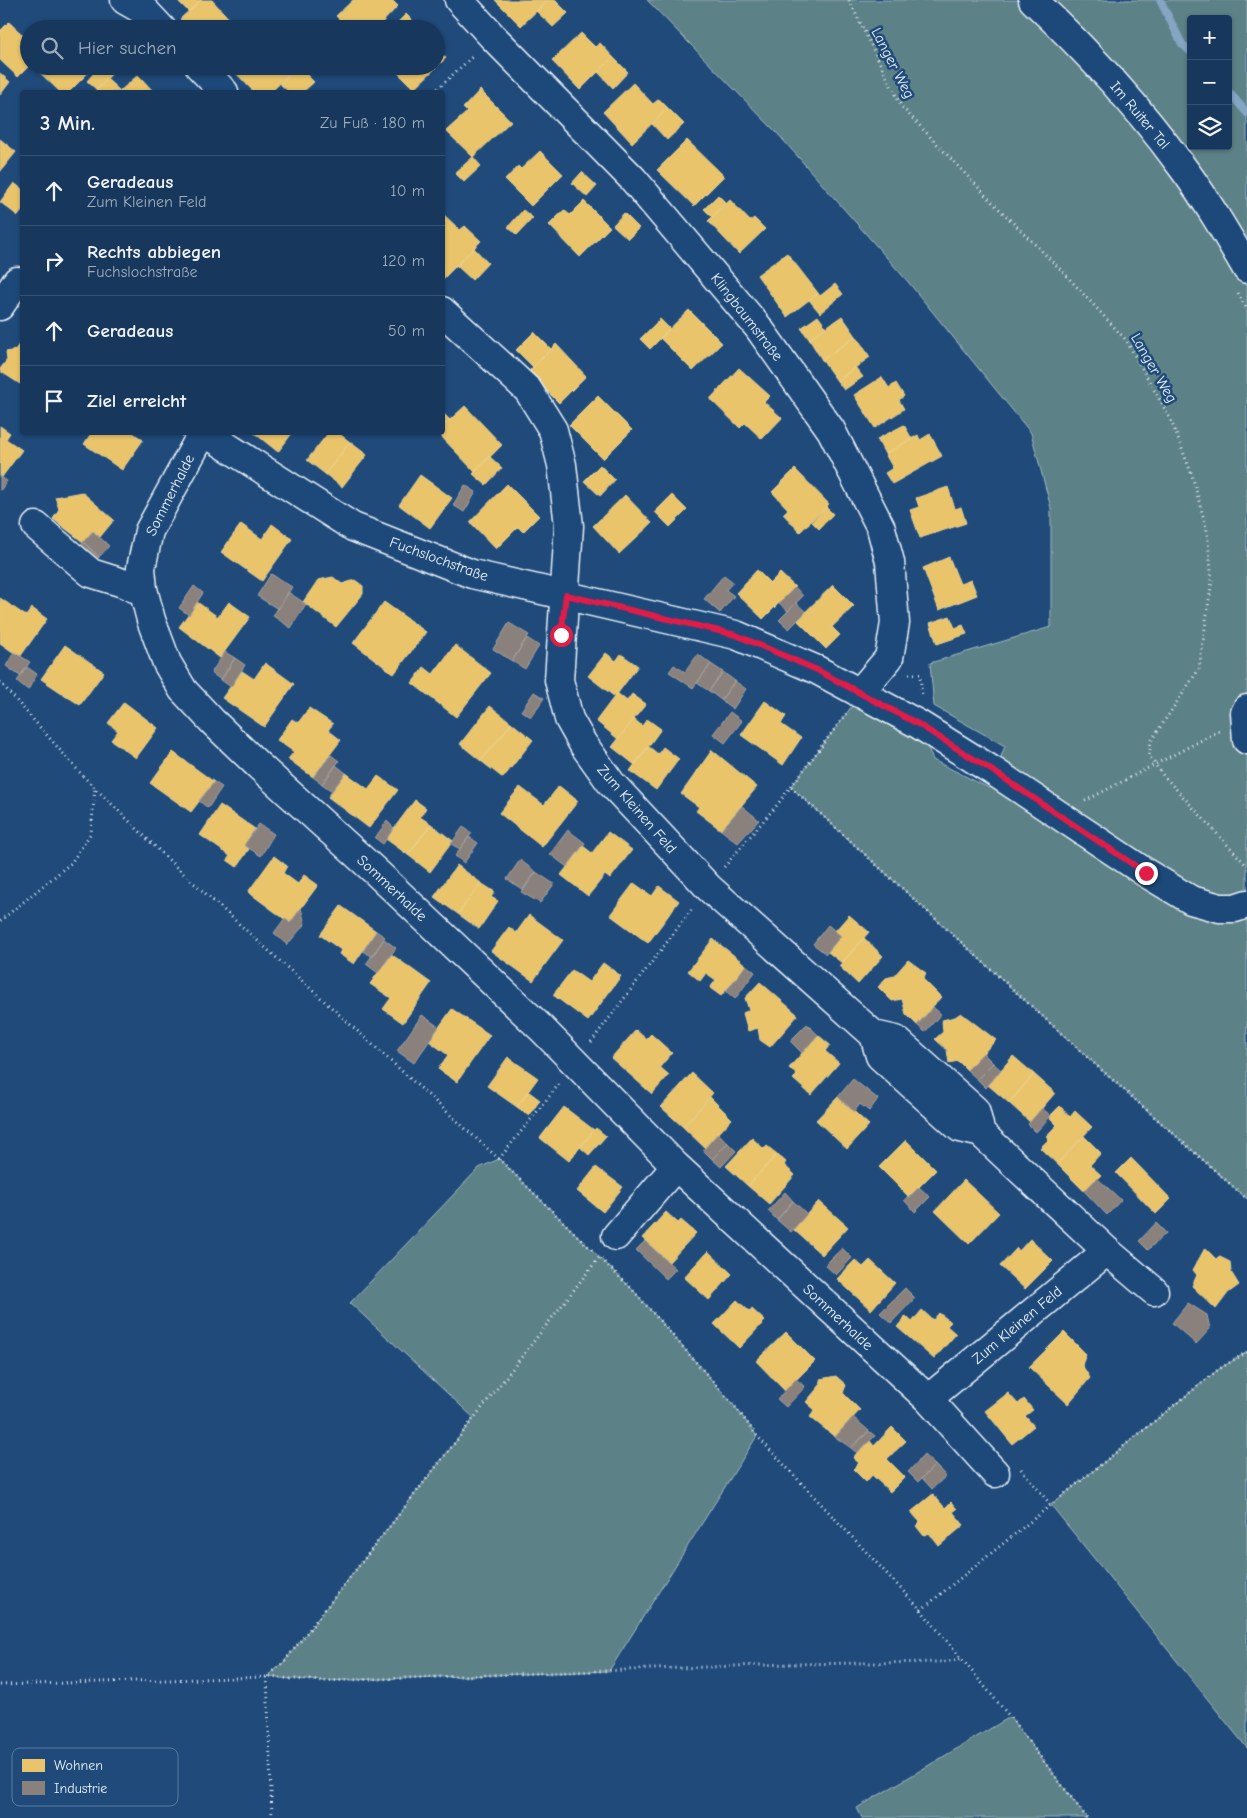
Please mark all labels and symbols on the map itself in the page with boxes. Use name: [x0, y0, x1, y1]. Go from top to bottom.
street label: Langer Weg: [867, 25, 919, 101]
street label: Im Ruiter Tal: [1106, 77, 1174, 153]
street label: Klingbaumstraße: [707, 269, 787, 365]
street label: Langer Weg: [1127, 330, 1181, 406]
street label: Sommerhalde: [142, 451, 198, 539]
street label: Fuchslochstraße: [387, 533, 491, 585]
route start: [550, 624, 573, 647]
street label: Zum Kleinen Feld: [593, 761, 681, 857]
street label: Sommerhalde: [353, 851, 431, 925]
route end: [1135, 862, 1158, 885]
street label: Sommerhalde: [799, 1280, 877, 1354]
street label: Zum Kleinen Feld: [968, 1282, 1066, 1368]
legend: [12, 1748, 178, 1806]
text: Wohnen: [54, 1757, 103, 1774]
text: Industrie: [54, 1780, 107, 1797]

